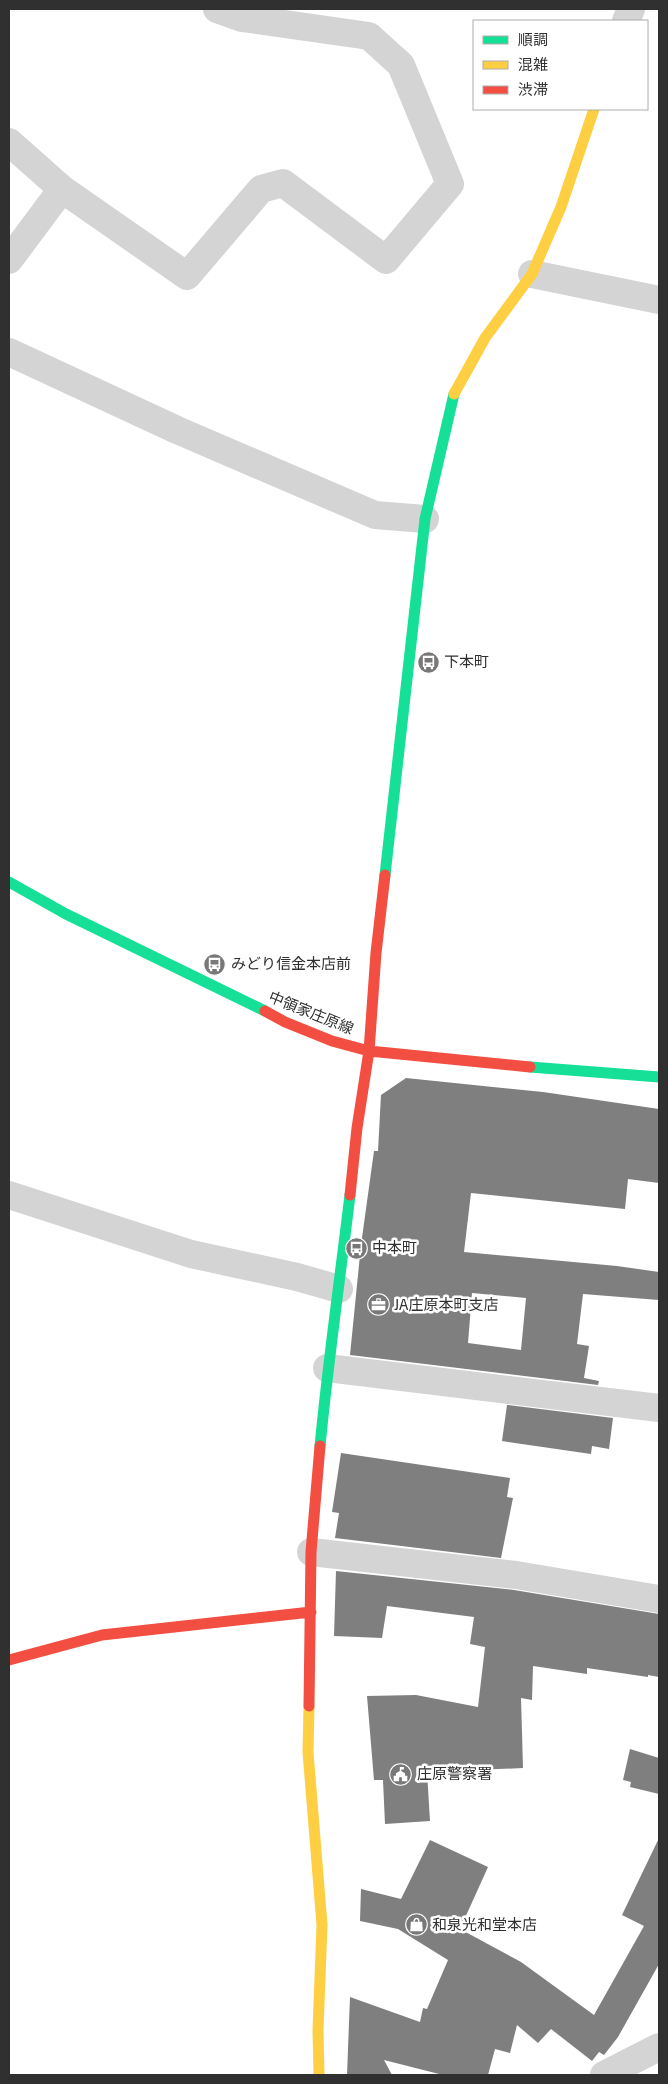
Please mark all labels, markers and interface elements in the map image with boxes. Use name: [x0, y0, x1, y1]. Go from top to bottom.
legend: [473, 20, 648, 110]
text: 順調: [518, 30, 548, 48]
text: 混雑: [518, 55, 548, 73]
text: 渋滞: [518, 80, 548, 98]
bus stop icon: 下本町: [416, 650, 440, 674]
place label: 下本町: [444, 652, 489, 670]
bus stop icon: みどり信金本店前: [203, 952, 227, 976]
place label: みどり信金本店前: [231, 954, 351, 972]
street label: 中領家庄原線: [266, 987, 356, 1037]
bus stop icon: 中本町: [344, 1236, 368, 1260]
place label: 中本町: [372, 1238, 417, 1256]
office icon: JA庄原本町支店: [366, 1293, 390, 1317]
place label: JA庄原本町支店: [394, 1295, 498, 1313]
public building icon: 庄原警察署: [389, 1762, 413, 1786]
place label: 庄原警察署: [417, 1764, 492, 1782]
shop icon: 和泉光和堂本店: [404, 1913, 428, 1937]
place label: 和泉光和堂本店: [432, 1915, 537, 1933]

